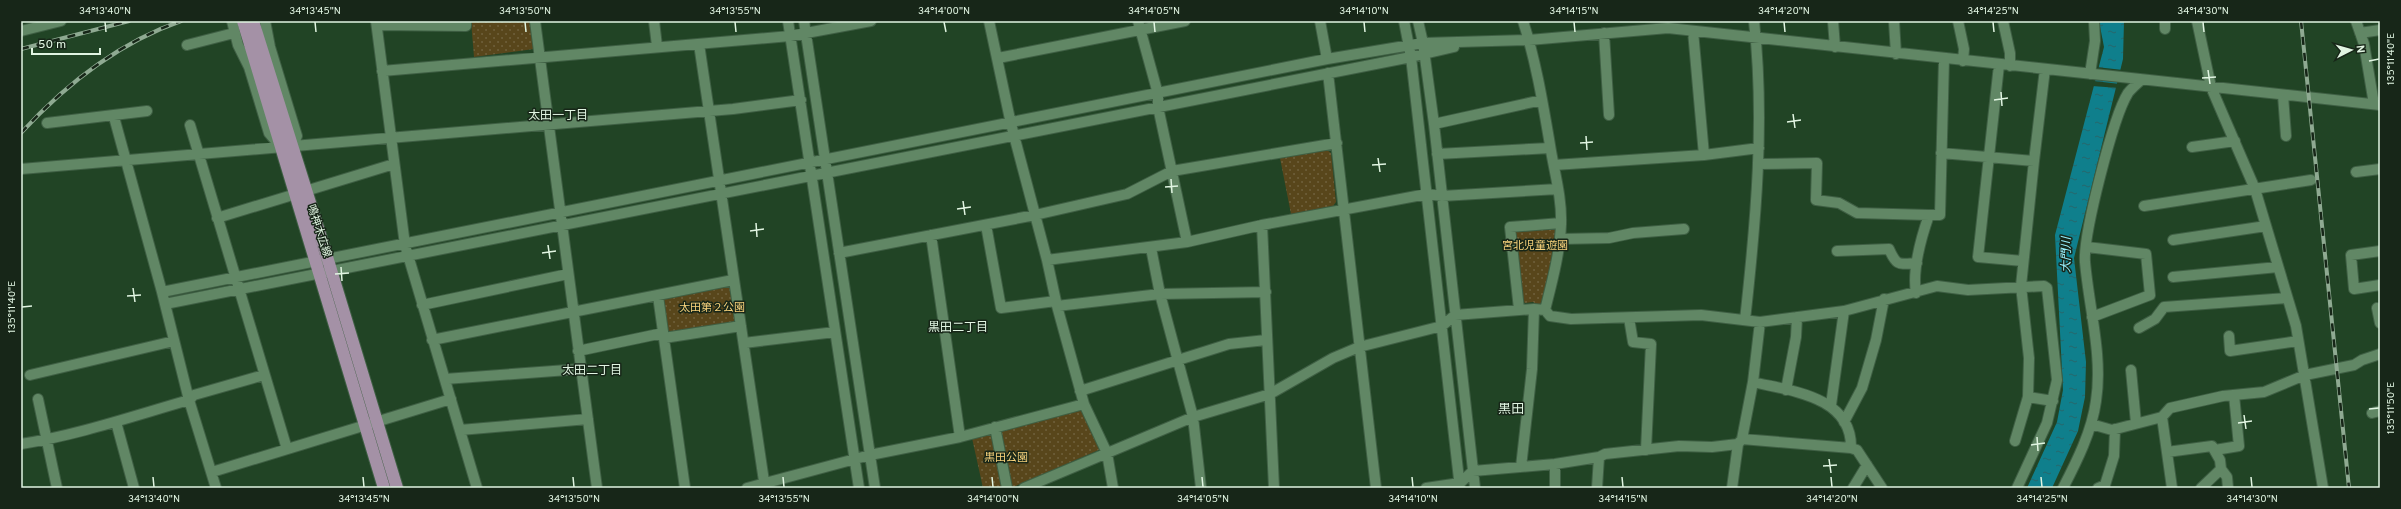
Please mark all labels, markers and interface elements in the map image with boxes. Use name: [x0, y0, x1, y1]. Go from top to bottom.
text: 34°13'40"N: [79, 5, 131, 18]
text: 34°13'45"N: [289, 5, 341, 18]
text: 34°13'50"N: [499, 5, 551, 18]
text: 34°13'55"N: [709, 5, 761, 18]
text: 34°14'00"N: [918, 5, 970, 18]
text: 34°14'05"N: [1128, 5, 1180, 18]
text: 34°14'10"N: [1339, 5, 1389, 18]
text: 34°14'15"N: [1549, 5, 1599, 18]
text: 34°14'20"N: [1758, 5, 1810, 18]
text: 34°14'25"N: [1967, 5, 2019, 18]
text: 34°14'30"N: [2177, 5, 2229, 18]
scale bar: [32, 30, 100, 56]
north arrow: [2331, 30, 2371, 70]
text: 135°11'40"E: [2385, 33, 2398, 85]
text: 50 m: [38, 37, 66, 53]
text: N: [2353, 44, 2367, 54]
district label: 太田一丁目: [528, 108, 588, 124]
street label: 鳴神木広線: [304, 203, 334, 259]
water label: 大門川: [2059, 235, 2075, 273]
park label: 宮北児童遊園: [1502, 239, 1568, 253]
text: 135°11'40"E: [6, 281, 19, 333]
park label: 太田第２公園: [679, 301, 745, 315]
district label: 黒田二丁目: [928, 320, 988, 336]
district label: 太田二丁目: [562, 363, 622, 379]
text: 135°11'50"E: [2385, 382, 2398, 434]
district label: 黒田: [1498, 402, 1524, 418]
park label: 黒田公園: [984, 451, 1028, 465]
text: 34°13'40"N: [128, 493, 180, 506]
text: 34°13'45"N: [338, 493, 390, 506]
text: 34°13'50"N: [548, 493, 600, 506]
text: 34°13'55"N: [758, 493, 810, 506]
text: 34°14'00"N: [967, 493, 1019, 506]
text: 34°14'05"N: [1177, 493, 1229, 506]
text: 34°14'10"N: [1388, 493, 1438, 506]
text: 34°14'15"N: [1598, 493, 1648, 506]
text: 34°14'20"N: [1806, 493, 1858, 506]
text: 34°14'25"N: [2016, 493, 2068, 506]
text: 34°14'30"N: [2226, 493, 2278, 506]

